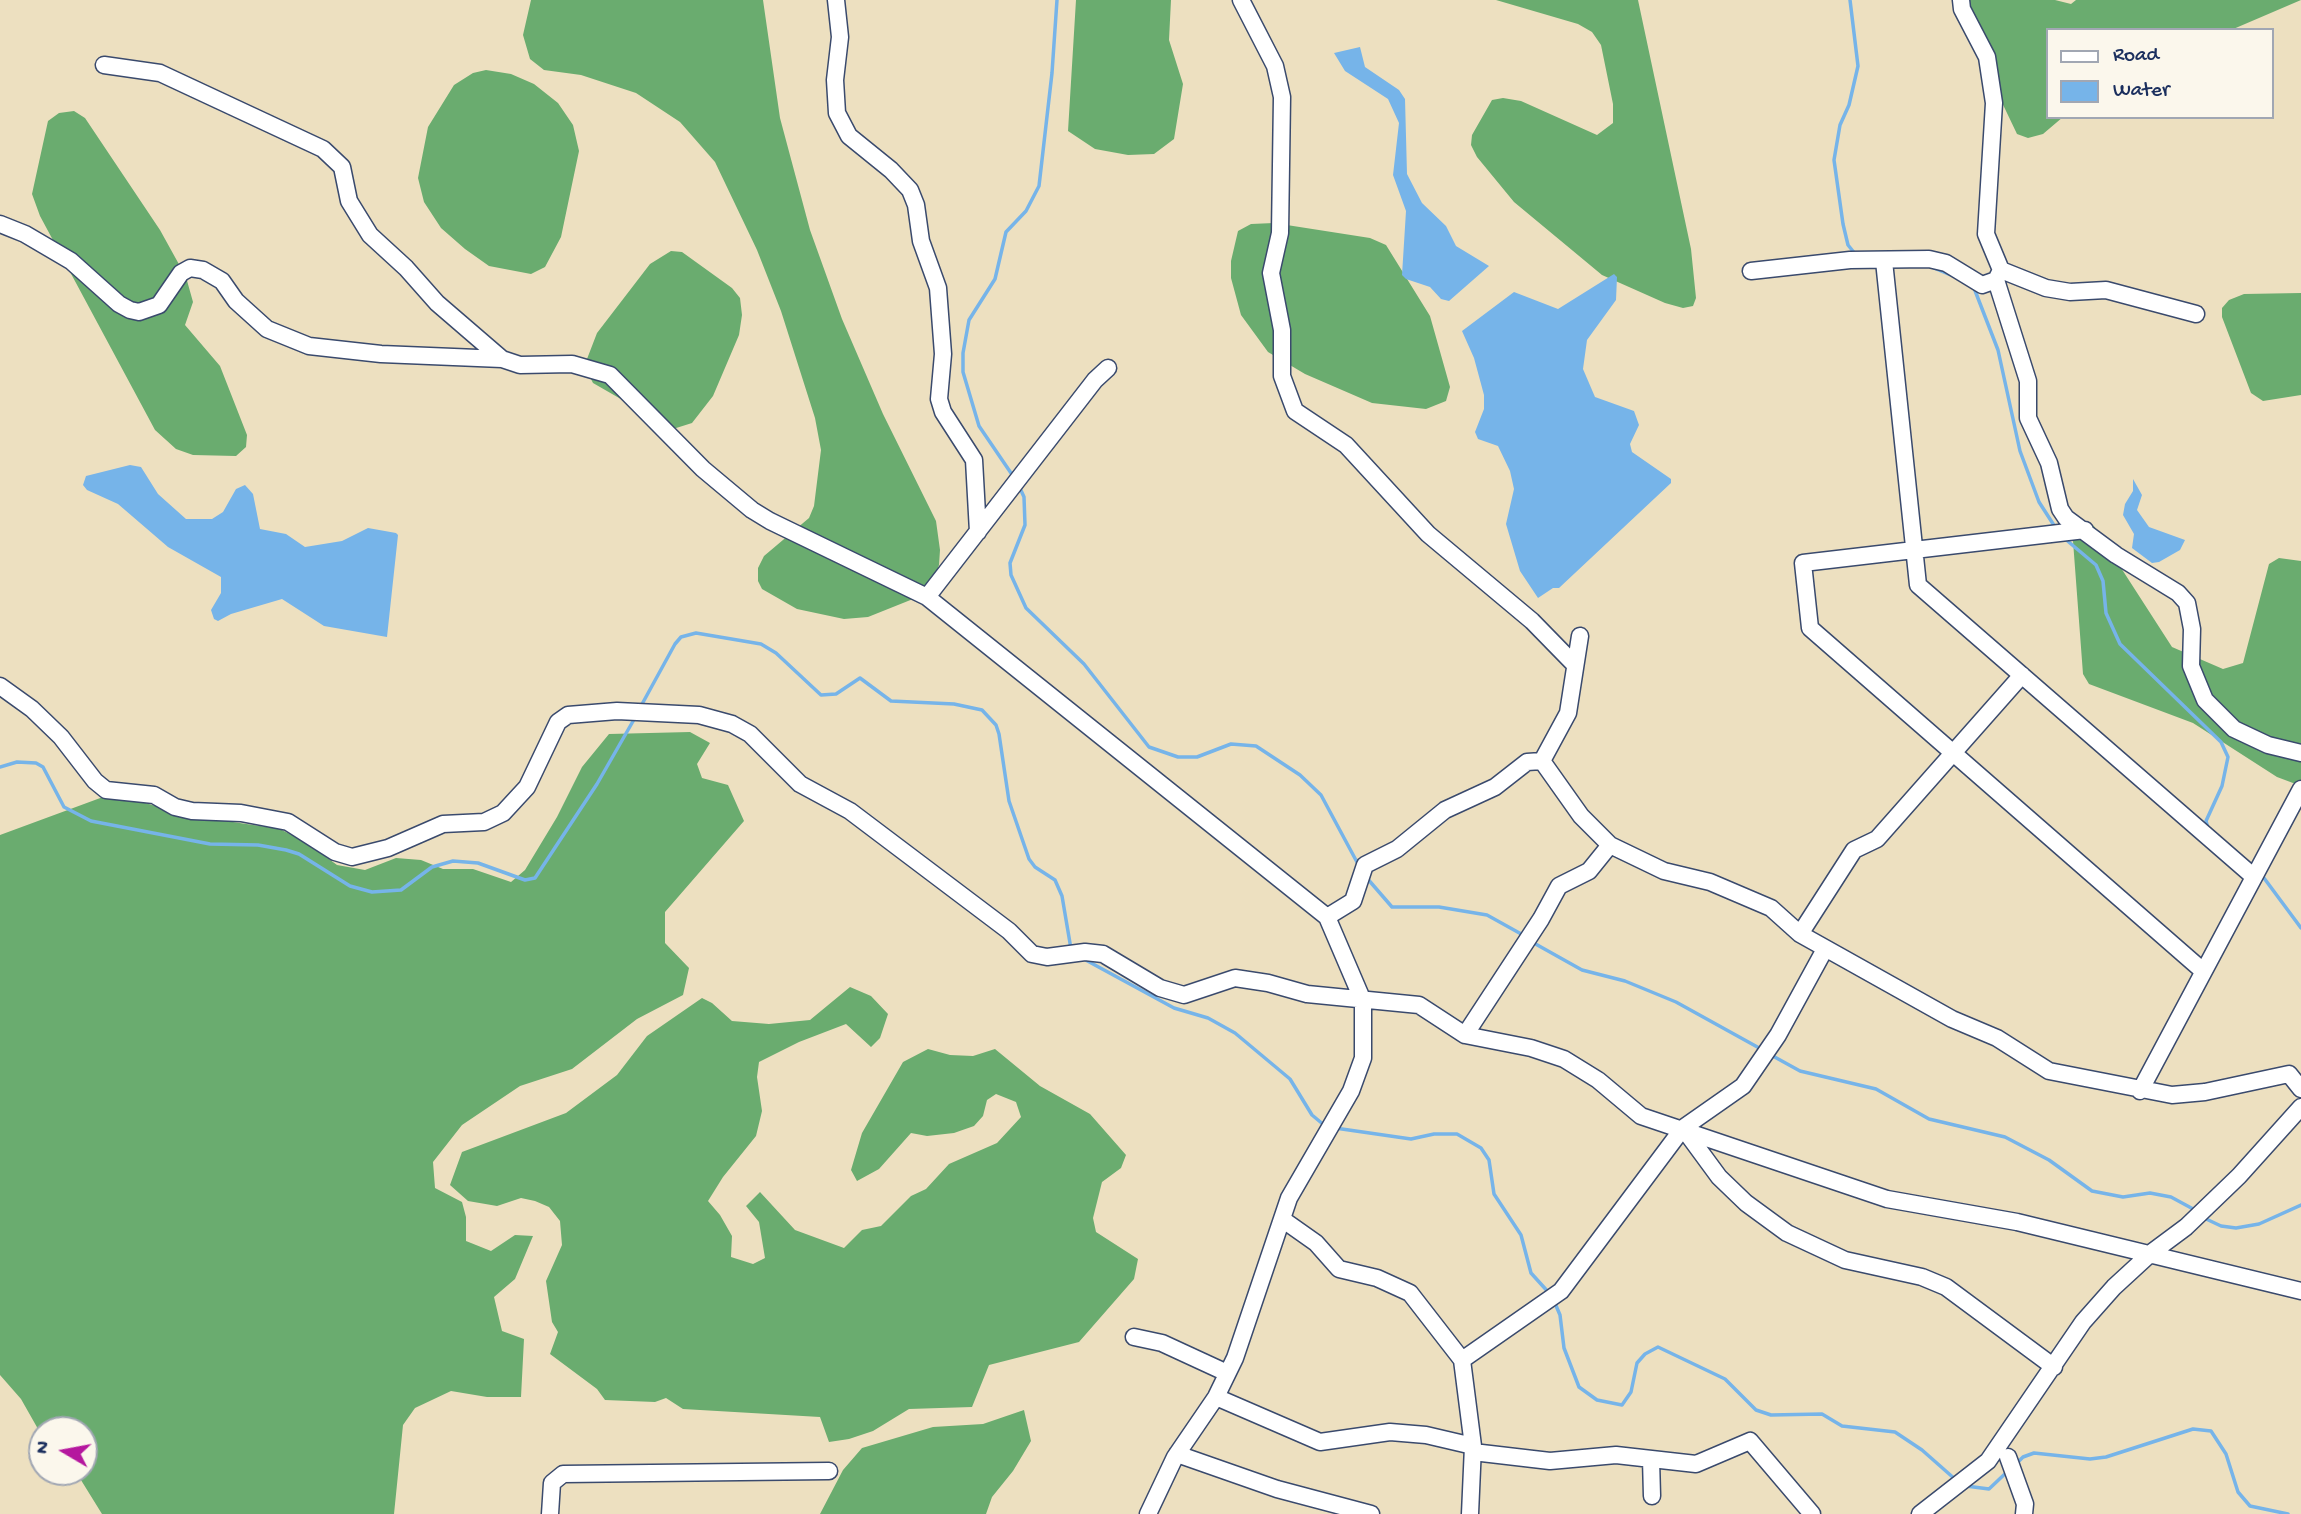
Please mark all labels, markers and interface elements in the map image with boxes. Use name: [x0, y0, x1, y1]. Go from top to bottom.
legend: [2046, 28, 2273, 119]
text: Road: [2113, 44, 2159, 69]
text: Water: [2113, 79, 2169, 104]
north arrow: [28, 1416, 98, 1486]
text: N: [31, 1440, 56, 1456]

